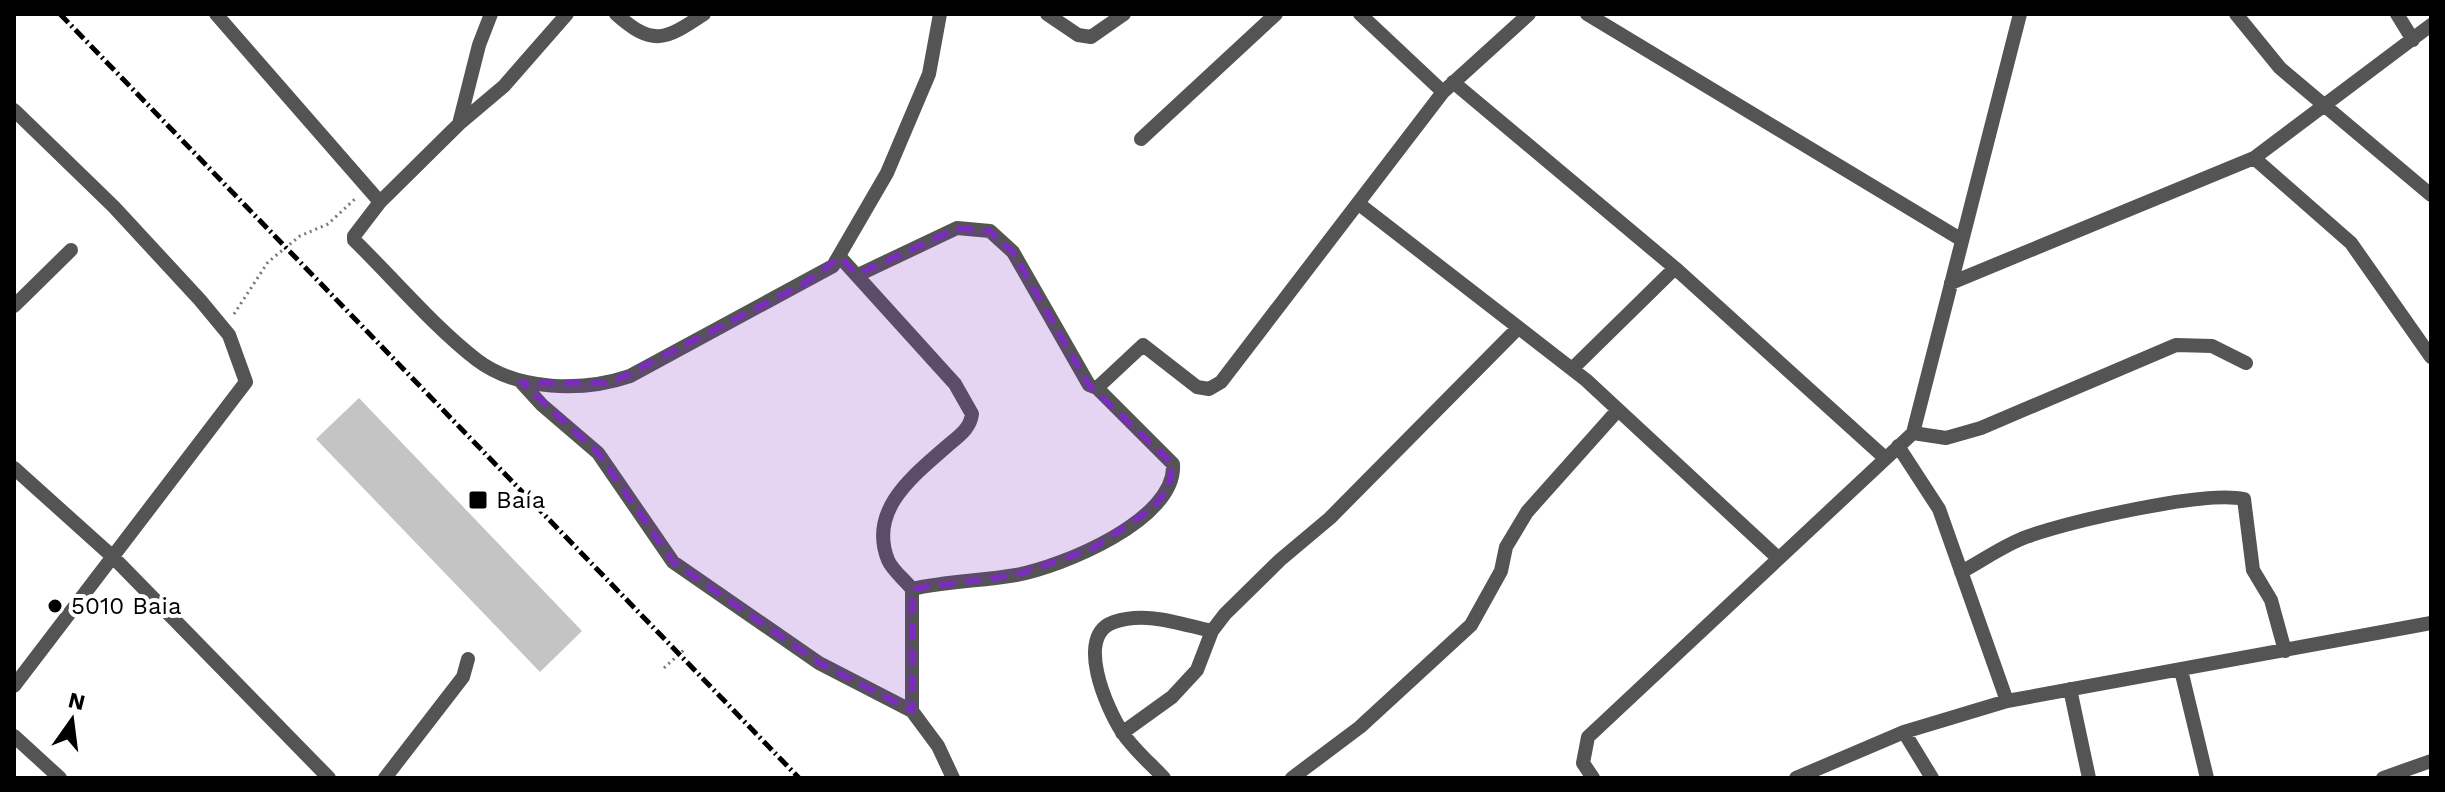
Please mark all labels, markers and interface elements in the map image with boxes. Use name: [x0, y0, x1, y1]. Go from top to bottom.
place label: Baía: [496, 486, 545, 514]
marker: Baía: [467, 489, 489, 511]
place label: 5010 Baia: [71, 592, 182, 620]
marker: 5010 Baia: [46, 597, 64, 615]
north arrow: [32, 680, 112, 760]
text: N: [66, 687, 88, 715]

